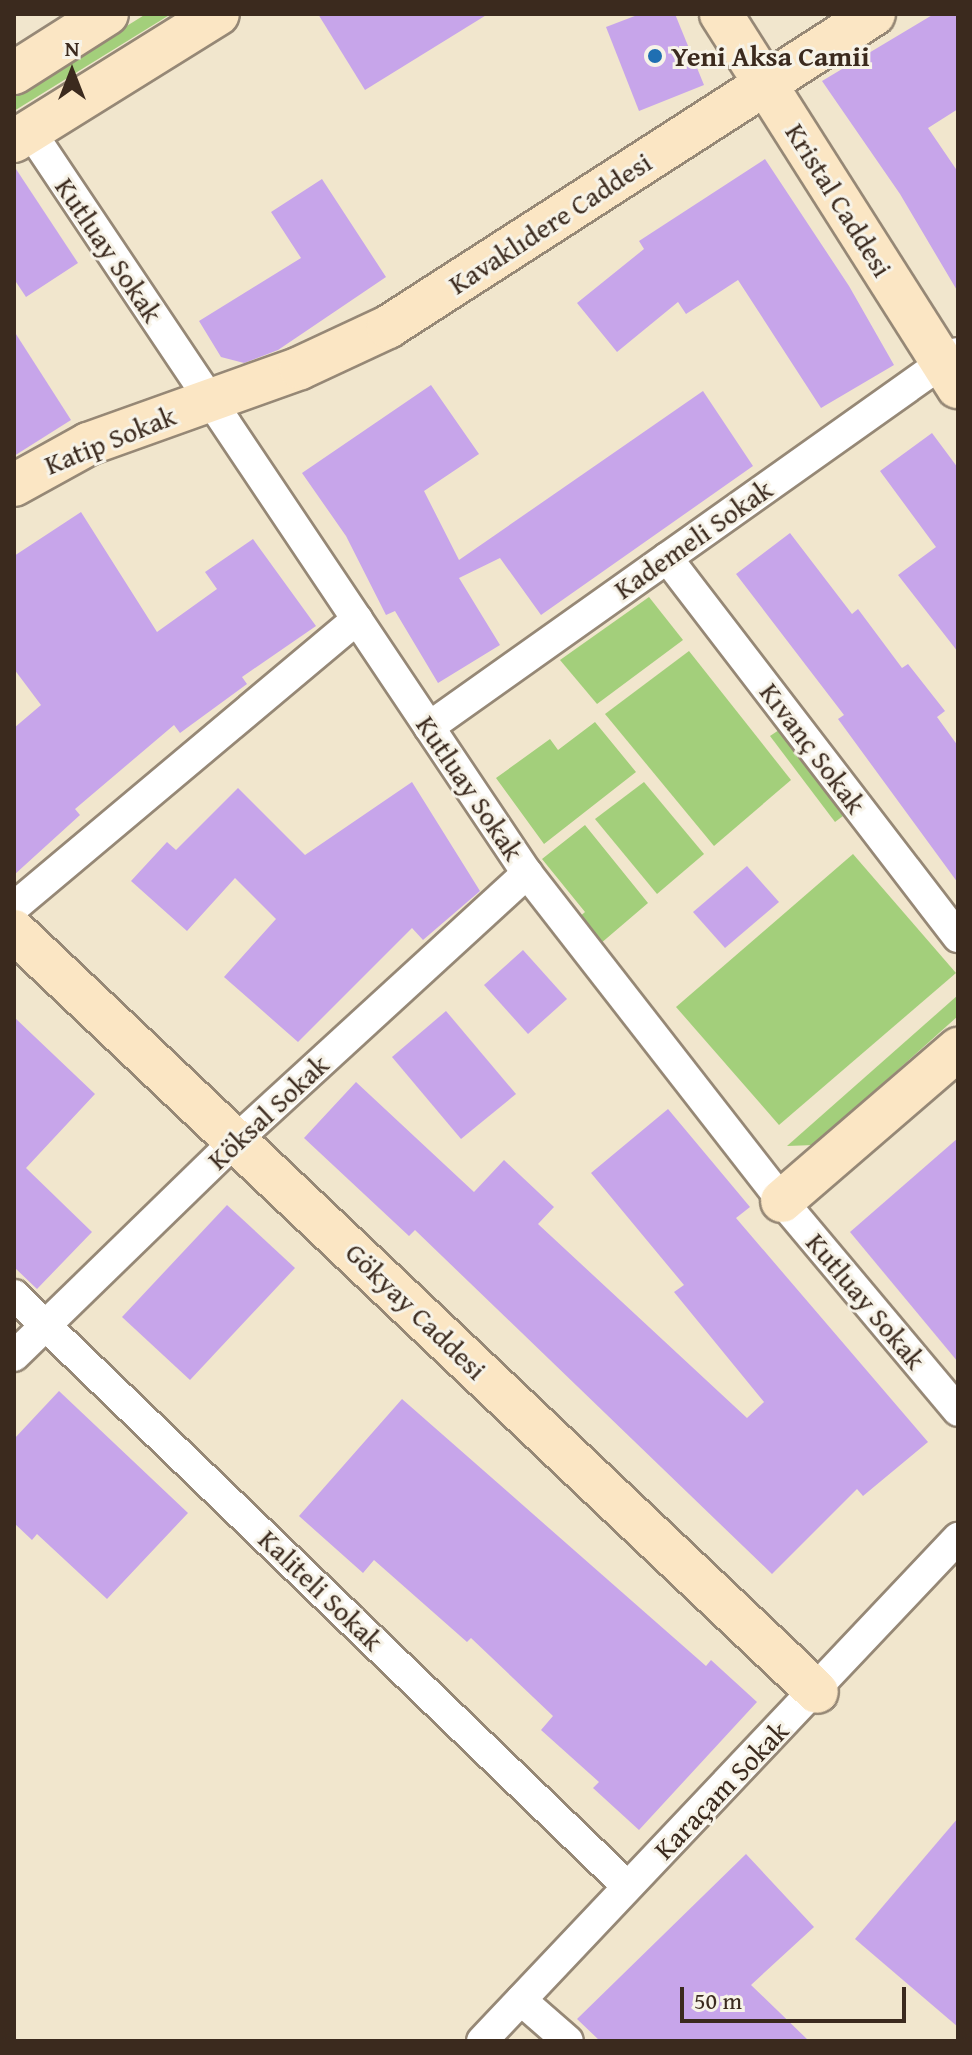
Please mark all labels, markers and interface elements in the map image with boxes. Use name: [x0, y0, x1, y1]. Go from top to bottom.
north arrow: [32, 32, 112, 112]
text: N: [65, 32, 79, 64]
place label: Yeni Aksa Camii: [671, 39, 870, 73]
marker: Yeni Aksa Camii: [646, 47, 664, 65]
street label: Kristal Caddesi: [778, 117, 900, 283]
street label: Kavaklıdere Caddesi: [442, 145, 658, 301]
street label: Kutluay Sokak: [48, 171, 170, 329]
street label: Katip Sokak: [40, 398, 180, 482]
street label: Kademeli Sokak: [607, 472, 779, 606]
street label: Kıvanç Sokak: [753, 676, 873, 820]
street label: Kutluay Sokak: [409, 709, 531, 867]
street label: Köksal Sokak: [201, 1048, 335, 1176]
street label: Kutluay Sokak: [799, 1226, 933, 1376]
street label: Gökyay Caddesi: [339, 1236, 493, 1386]
street label: Kaliteli Sokak: [252, 1522, 390, 1658]
street label: Karaçam Sokak: [647, 1714, 795, 1866]
scale bar: [684, 1971, 910, 2021]
text: 50 m: [694, 1983, 742, 2018]

